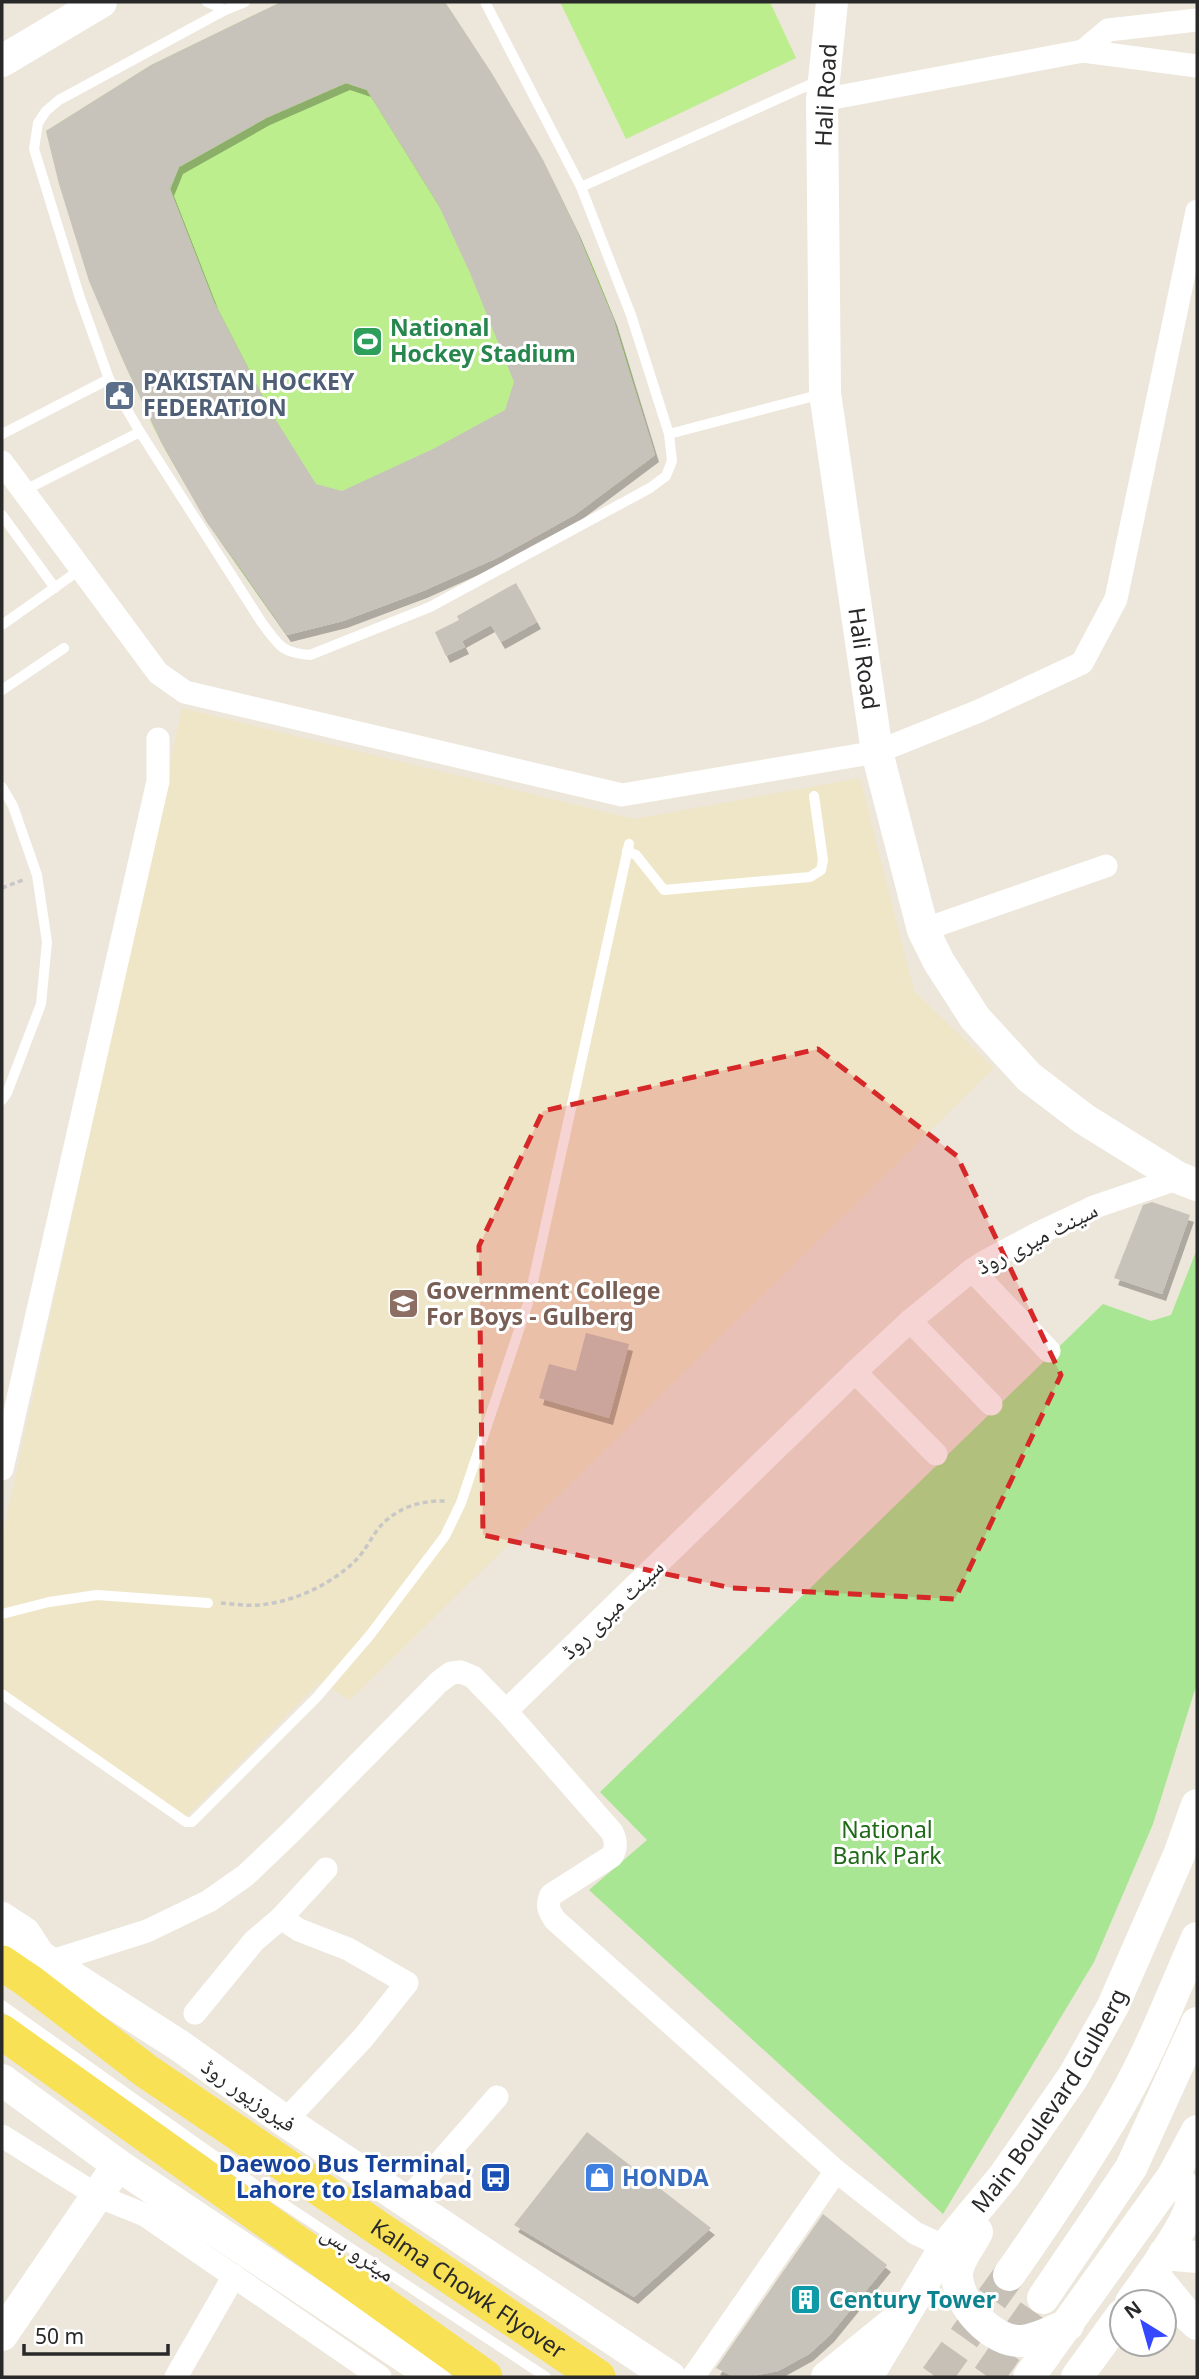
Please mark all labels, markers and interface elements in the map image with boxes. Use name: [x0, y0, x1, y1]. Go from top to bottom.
street label: Hali Road: [806, 43, 844, 147]
place label: National Hockey Stadium: [390, 311, 576, 369]
sports icon: National Hockey Stadium: [350, 324, 384, 358]
place label: PAKISTAN HOCKEY FEDERATION: [143, 365, 355, 423]
public building icon: PAKISTAN HOCKEY FEDERATION: [103, 378, 137, 412]
street label: Hali Road: [841, 605, 888, 712]
street label: سینٹ میری روڈ: [970, 1193, 1103, 1281]
place label: Government College For Boys - Gulberg: [426, 1274, 661, 1332]
school or university icon: Government College For Boys - Gulberg: [386, 1287, 420, 1321]
street label: سینٹ میری روڈ: [553, 1551, 670, 1666]
park label: National Bank Park: [833, 1813, 942, 1871]
street label: Main Boulevard Gulberg: [963, 1983, 1134, 2219]
street label: فیروزپور روڈ: [196, 2050, 304, 2139]
place label: Daewoo Bus Terminal, Lahore to Islamabad: [219, 2147, 472, 2205]
bus stop icon: Daewoo Bus Terminal, Lahore to Islamabad: [478, 2160, 512, 2194]
shop icon: HONDA: [582, 2161, 616, 2195]
place label: HONDA: [622, 2161, 709, 2193]
street label: Kalma Chowk Flyover: [365, 2211, 573, 2366]
street label: میٹرو بس: [315, 2216, 402, 2289]
building icon: Century Tower: [789, 2283, 823, 2317]
place label: Century Tower: [829, 2283, 996, 2315]
north arrow: [1108, 2288, 1178, 2358]
text: N: [1119, 2294, 1147, 2324]
scale bar: [24, 2312, 168, 2356]
text: 50 m: [35, 2322, 84, 2350]

